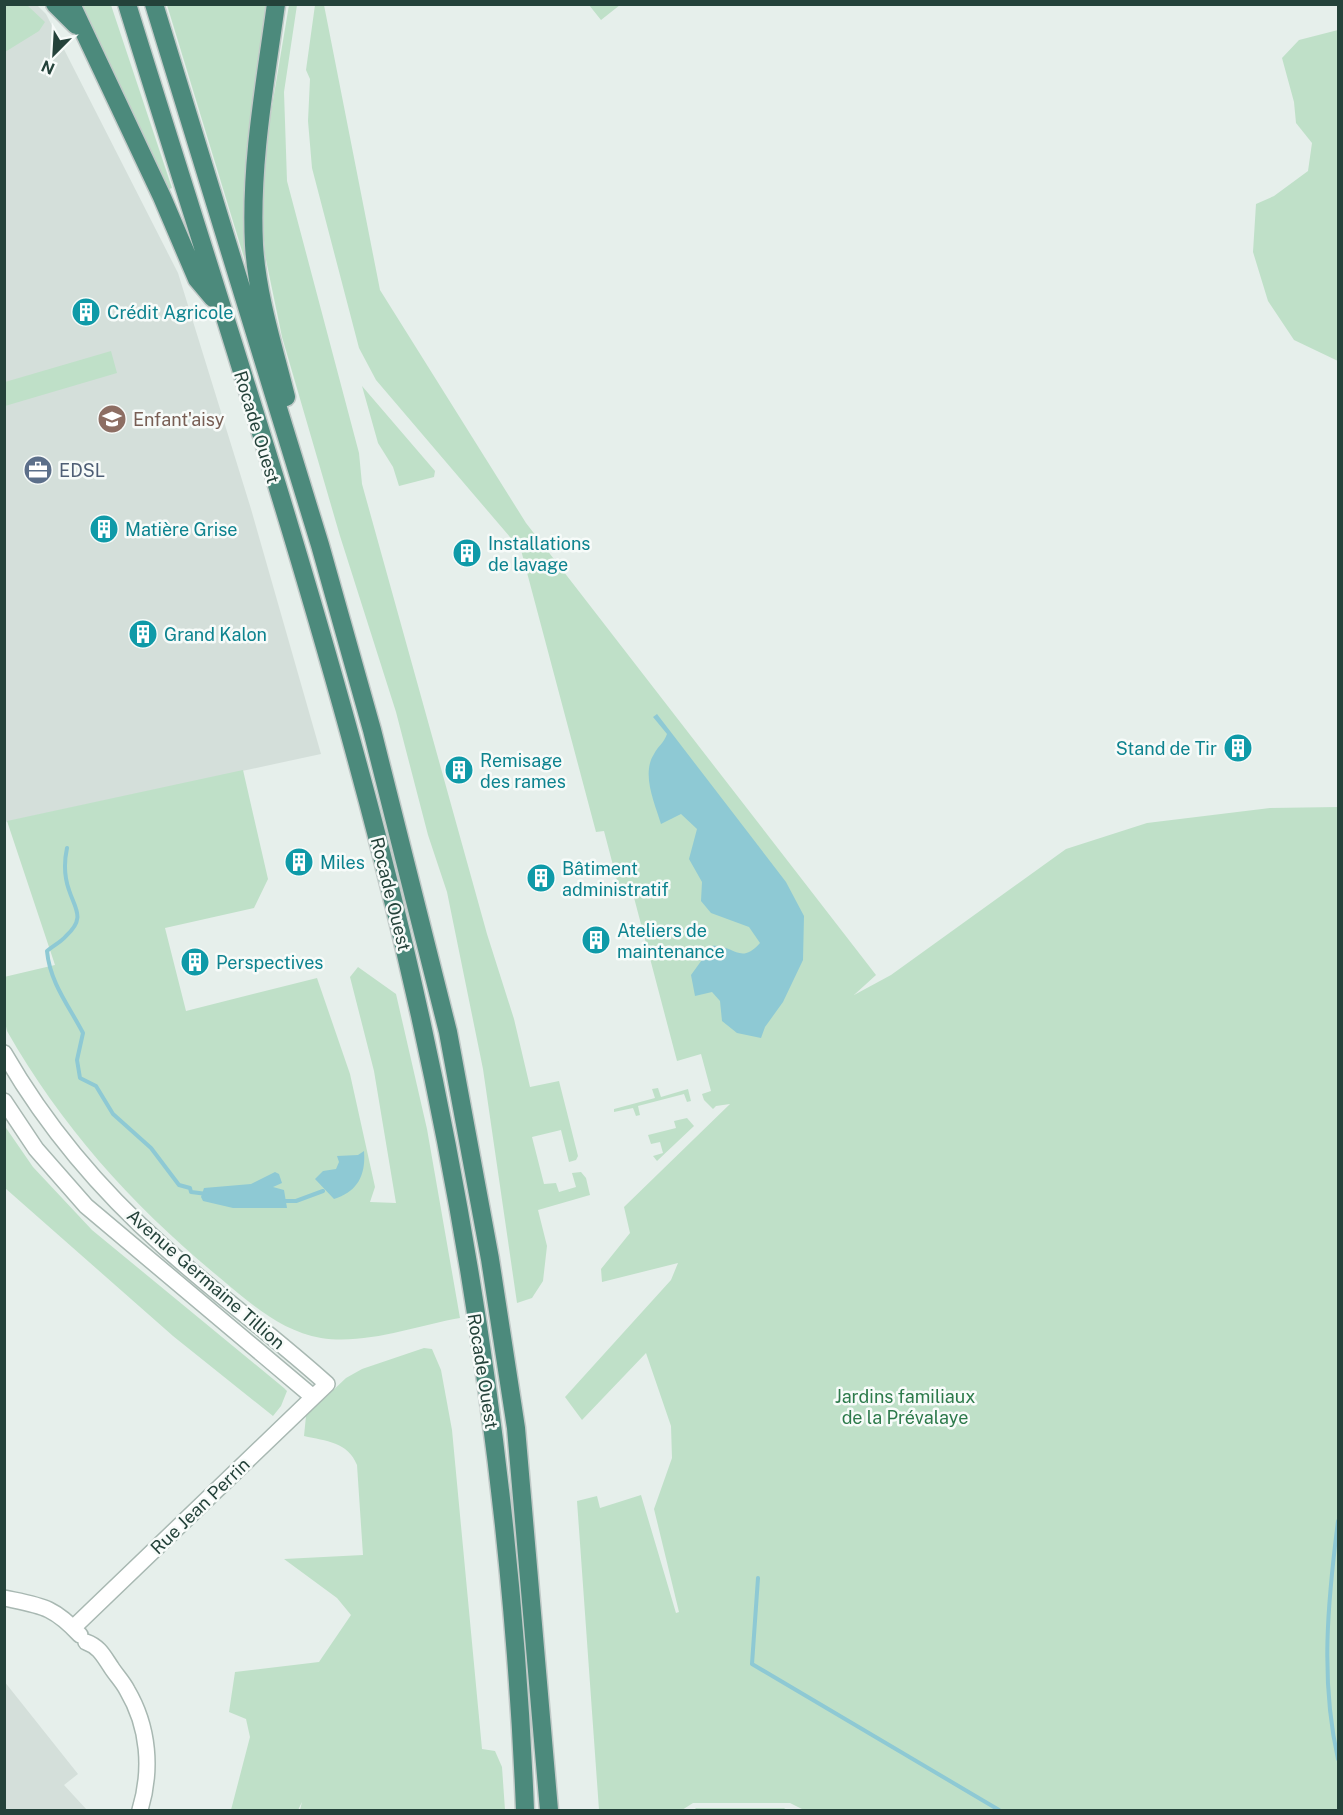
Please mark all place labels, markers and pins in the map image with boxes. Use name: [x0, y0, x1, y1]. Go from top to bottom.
building icon: Crédit Agricole: [70, 296, 102, 328]
place label: Crédit Agricole: [107, 302, 233, 323]
school or university icon: Enfant'aisy: [96, 403, 128, 435]
place label: Enfant'aisy: [133, 409, 225, 430]
office icon: EDSL: [22, 454, 54, 486]
place label: EDSL: [59, 460, 105, 481]
building icon: Matière Grise: [88, 513, 120, 545]
place label: Matière Grise: [125, 519, 237, 540]
place label: Installations de lavage: [488, 533, 590, 575]
building icon: Installations de lavage: [451, 537, 483, 569]
building icon: Grand Kalon: [127, 618, 159, 650]
place label: Grand Kalon: [164, 624, 267, 645]
building icon: Stand de Tir: [1222, 732, 1254, 764]
place label: Stand de Tir: [1116, 738, 1217, 759]
place label: Remisage des rames: [480, 750, 566, 792]
building icon: Remisage des rames: [443, 754, 475, 786]
building icon: Miles: [283, 846, 315, 878]
place label: Miles: [320, 852, 365, 873]
place label: Bâtiment administratif: [562, 858, 669, 900]
building icon: Bâtiment administratif: [525, 862, 557, 894]
place label: Ateliers de maintenance: [617, 920, 725, 962]
building icon: Ateliers de maintenance: [580, 924, 612, 956]
building icon: Perspectives: [179, 946, 211, 978]
place label: Perspectives: [216, 952, 323, 973]

